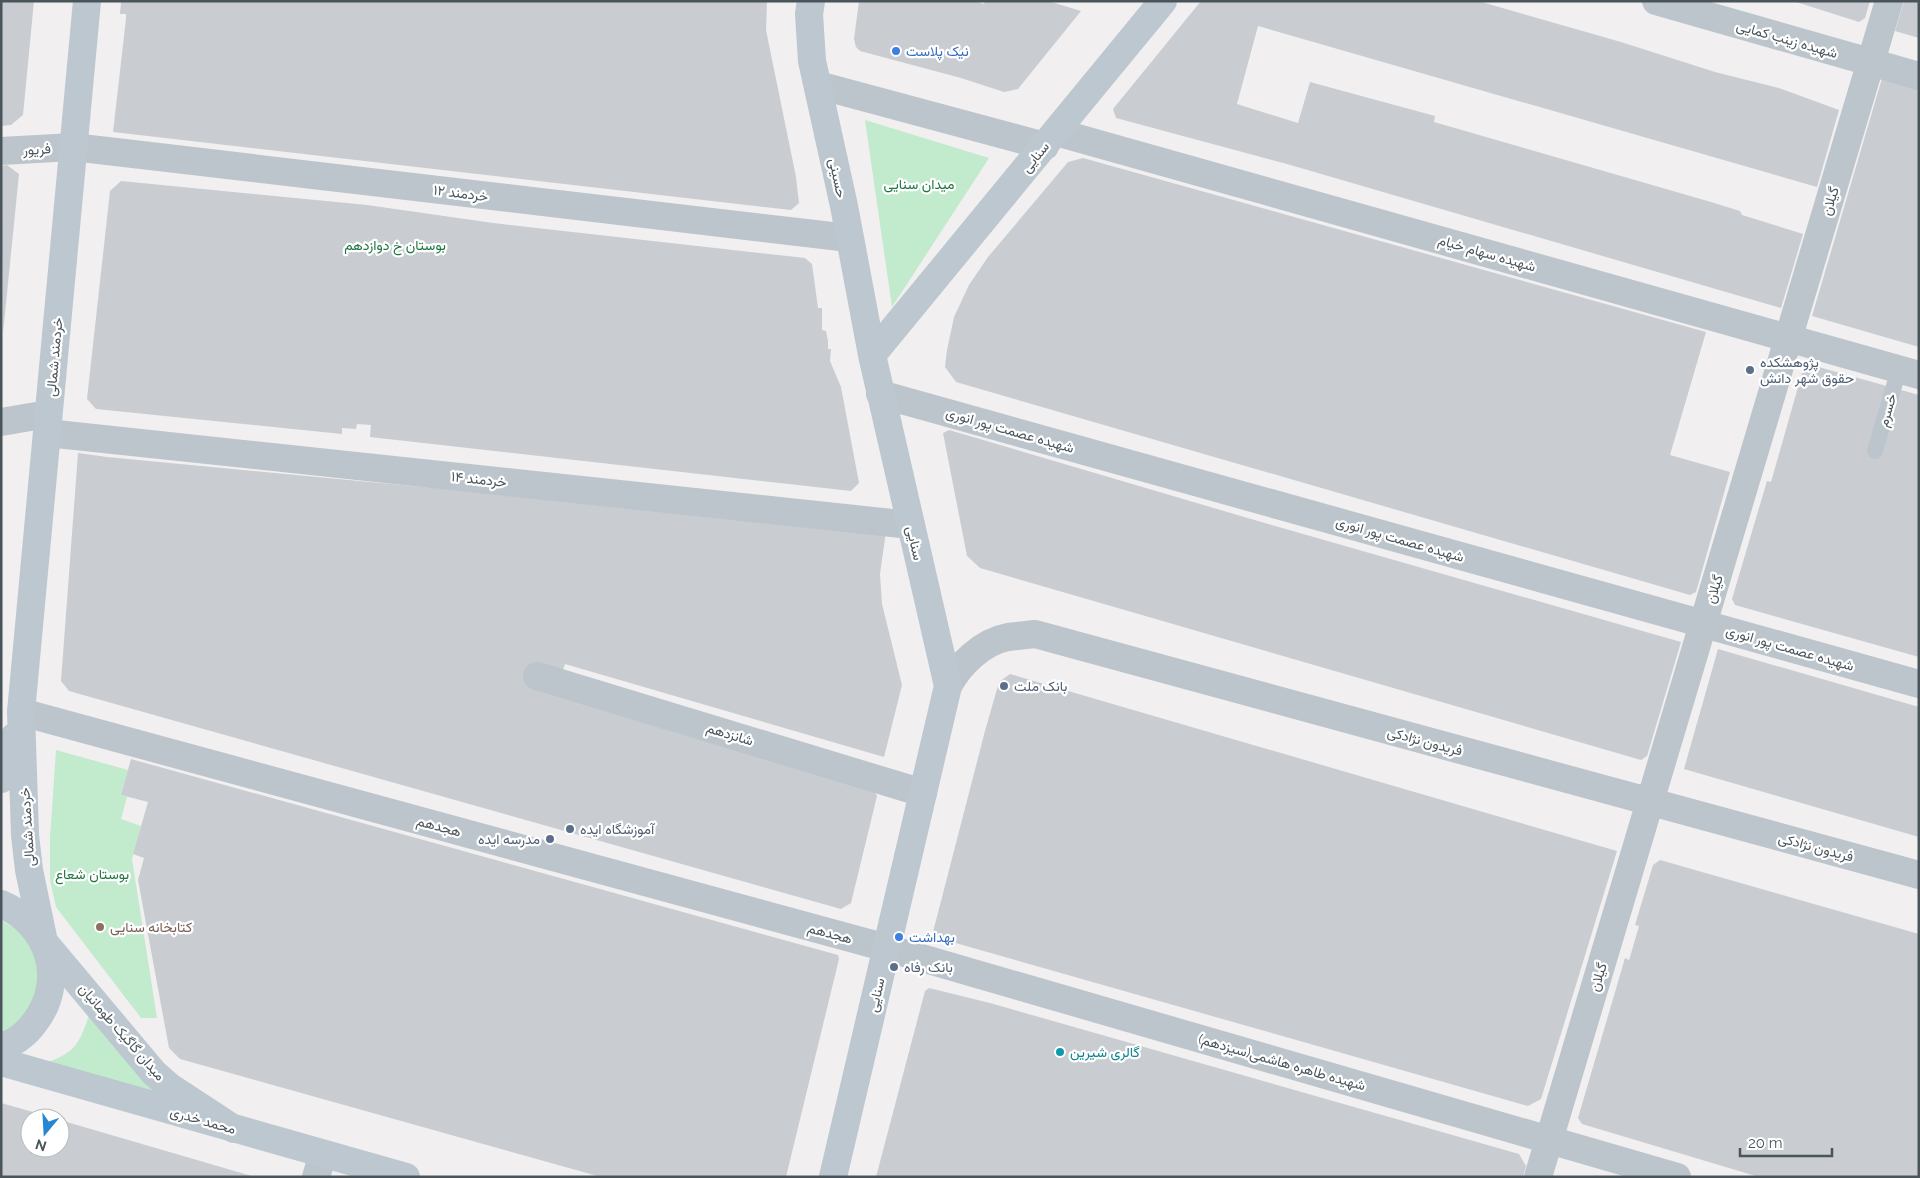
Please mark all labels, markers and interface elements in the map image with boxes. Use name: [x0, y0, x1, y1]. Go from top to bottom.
street label: شهیده زینب کمایی: [1734, 17, 1839, 62]
place label: نیک پلاست: [906, 43, 969, 61]
marker: نیک پلاست: [890, 45, 902, 57]
street label: سنایی: [1018, 138, 1053, 176]
street label: فریور: [22, 140, 51, 159]
street label: حسینی: [825, 157, 850, 199]
park label: میدان سنایی: [883, 176, 955, 193]
street label: خردمند ۱۲: [433, 182, 489, 205]
street label: گیلان: [1818, 185, 1843, 218]
street label: شهیده سهام خیام: [1436, 231, 1538, 276]
park label: بوستان خ دوازدهم: [344, 237, 446, 256]
street label: خردمند شمالی: [43, 317, 66, 397]
place label: پژوهشکده حقوق شهر دانش: [1760, 354, 1854, 387]
marker: پژوهشکده حقوق شهر دانش: [1744, 364, 1756, 376]
street label: خسرم: [1875, 392, 1900, 429]
street label: شهیده عصمت پور انوری: [944, 404, 1076, 458]
street label: خردمند ۱۴: [450, 468, 508, 491]
street label: شهیده عصمت پور انوری: [1334, 513, 1466, 567]
street label: سنایی: [902, 524, 927, 562]
street label: گیلان: [1702, 573, 1727, 606]
street label: شهیده عصمت پور انوری: [1724, 622, 1856, 676]
place label: بانک ملت: [1014, 678, 1067, 695]
marker: بانک ملت: [998, 680, 1010, 692]
street label: شانزدهم: [704, 719, 755, 750]
street label: فریدون نژادکی: [1386, 723, 1464, 760]
street label: خردمند شمالی: [16, 787, 39, 867]
street label: هجدهم: [415, 812, 463, 841]
place label: آموزشگاه ایده: [580, 821, 656, 838]
marker: آموزشگاه ایده: [564, 823, 576, 835]
street label: فریدون نژادکی: [1777, 829, 1855, 866]
place label: مدرسه ایده: [478, 831, 540, 848]
marker: مدرسه ایده: [544, 833, 556, 845]
park label: بوستان شعاع: [55, 866, 129, 885]
place label: كتابخانه سنایی: [110, 919, 192, 936]
street label: هجدهم: [806, 919, 854, 948]
marker: كتابخانه سنایی: [94, 921, 106, 933]
place label: بهداشت: [909, 929, 955, 946]
marker: بهداشت: [893, 931, 905, 943]
place label: بانک رفاه: [904, 959, 953, 976]
marker: بانک رفاه: [888, 961, 900, 973]
street label: گیلان: [1586, 961, 1611, 994]
street label: سنایی: [864, 976, 889, 1014]
street label: میدان گاگیک طومانیان: [75, 980, 168, 1084]
street label: شهیده طاهره هاشمی(سیزدهم): [1196, 1030, 1367, 1094]
place label: گالری شیرین: [1070, 1044, 1140, 1061]
marker: گالری شیرین: [1054, 1046, 1066, 1058]
street label: محمد خدری: [168, 1103, 238, 1138]
north arrow: [20, 1108, 70, 1158]
scale bar: [1740, 1126, 1832, 1158]
text: 20 m: [1748, 1134, 1783, 1152]
text: N: [33, 1136, 49, 1155]

